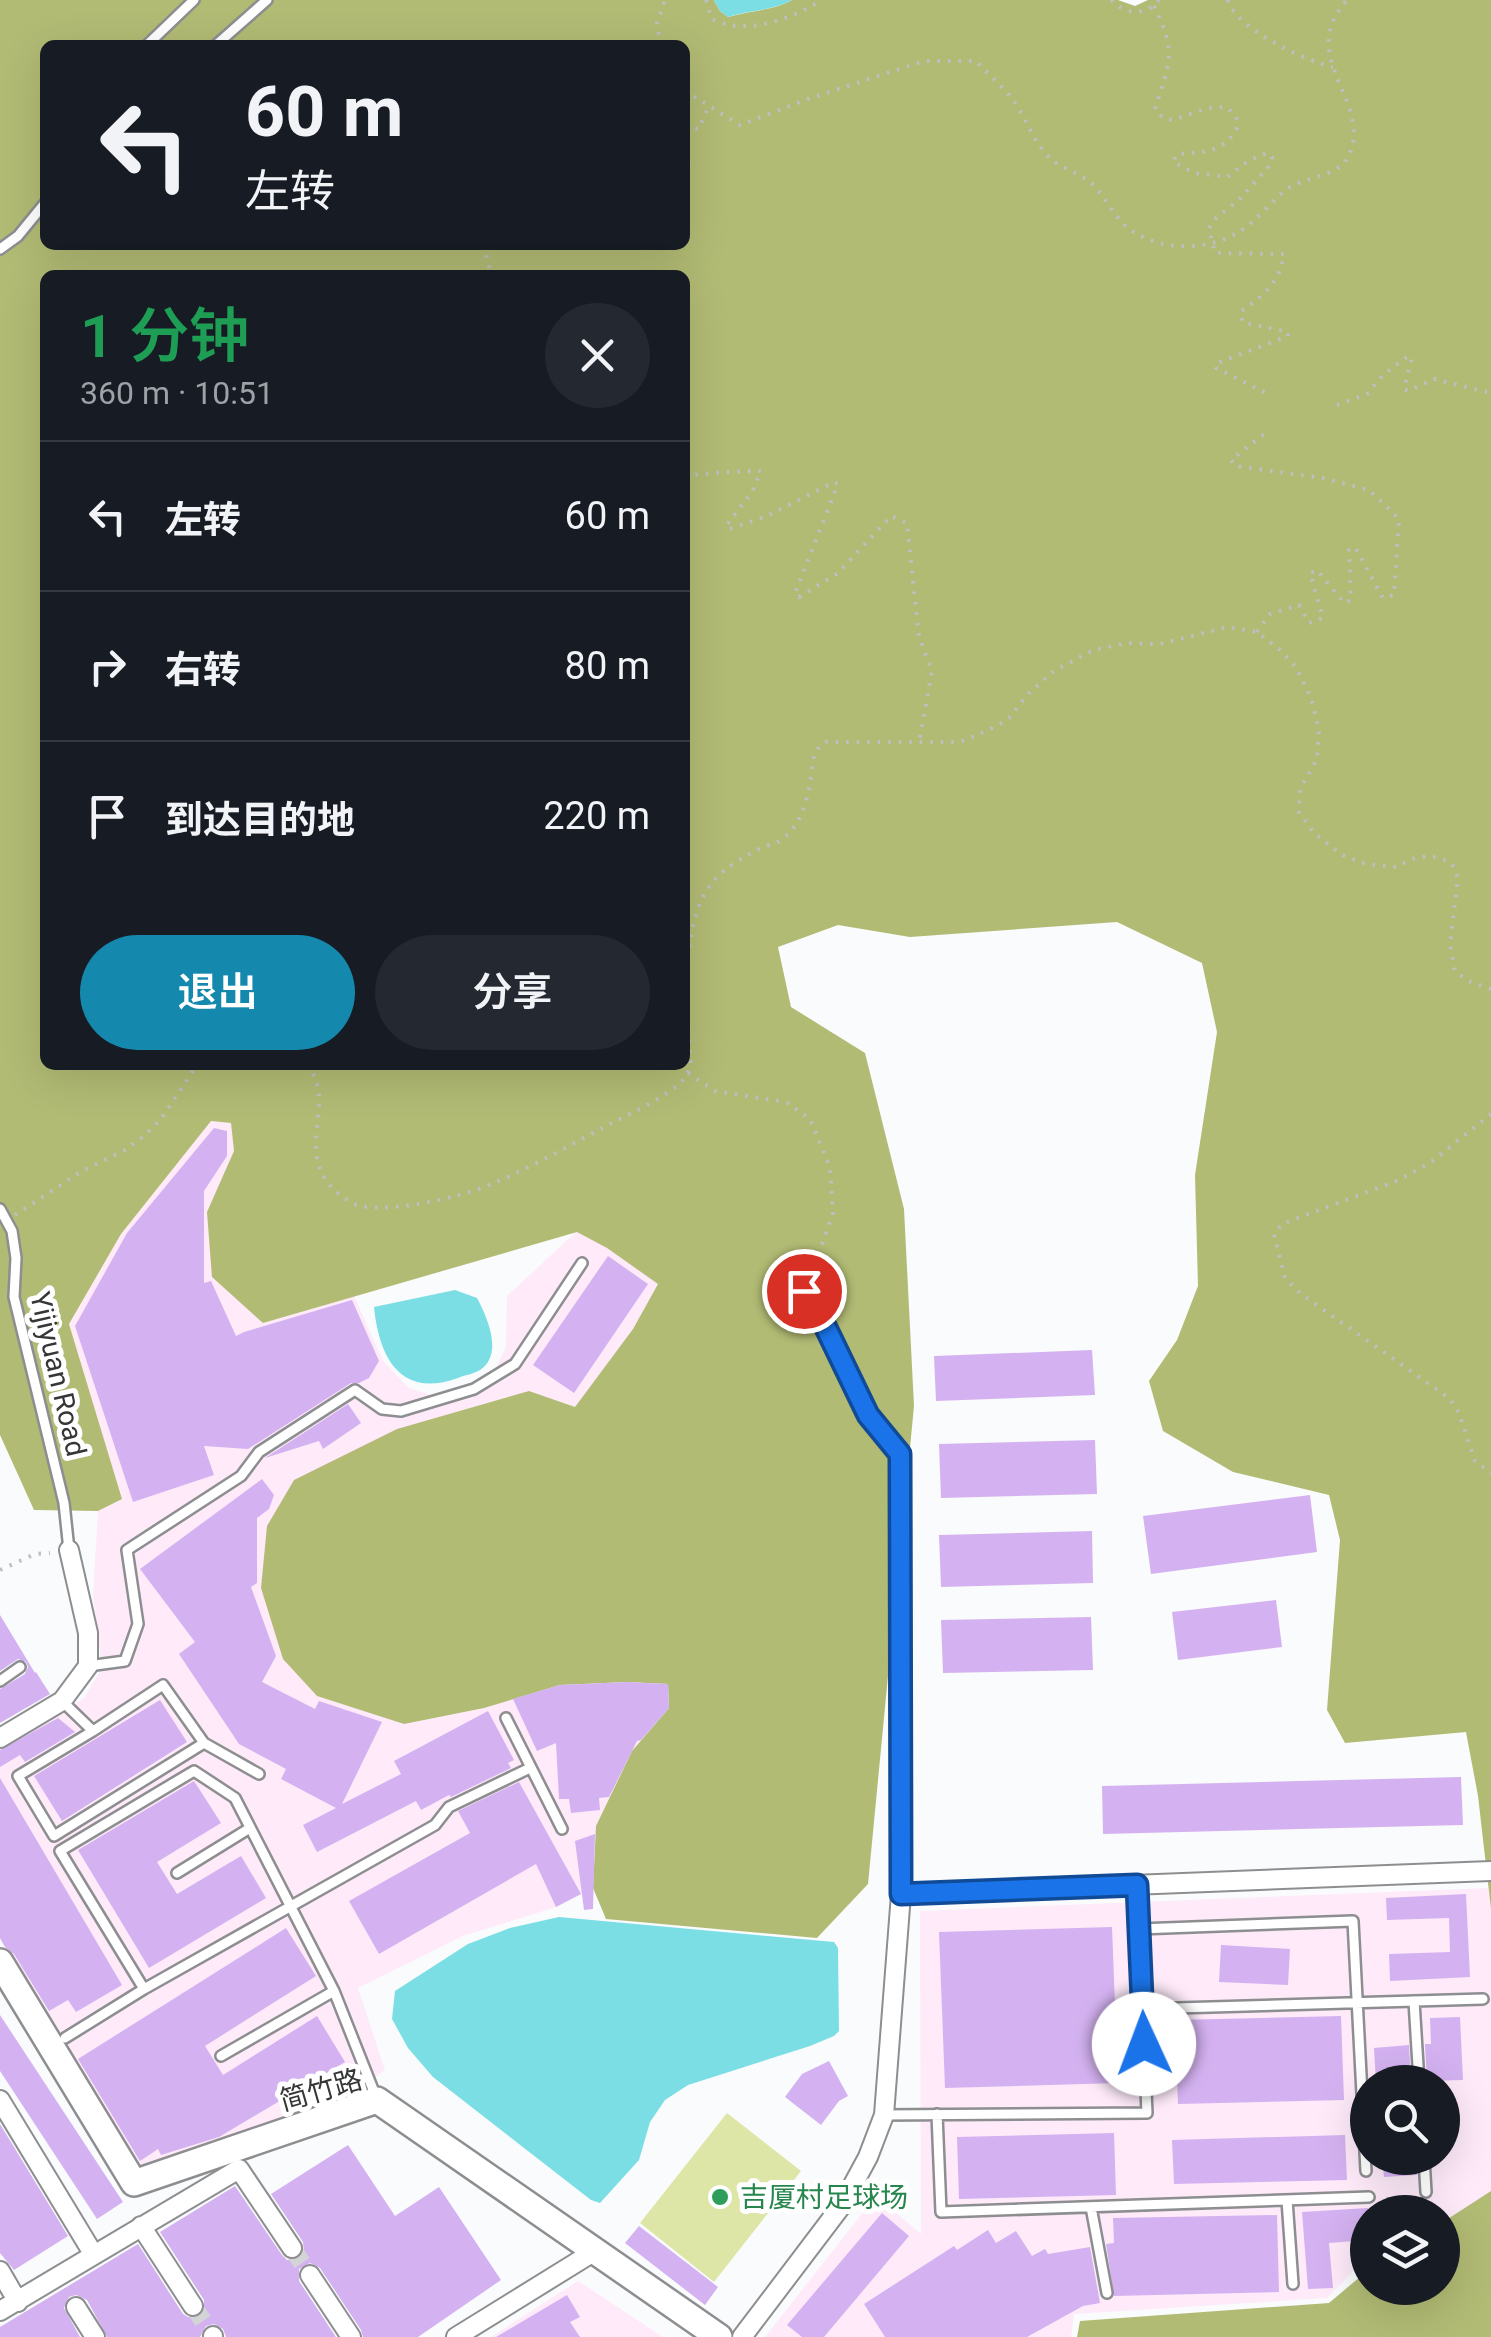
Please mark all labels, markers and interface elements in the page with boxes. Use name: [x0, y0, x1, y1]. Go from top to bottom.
text: 60 m: [245, 71, 403, 153]
icon: left: [80, 80, 210, 210]
text: 左转: [245, 165, 335, 218]
text: 1 分钟: [80, 301, 249, 372]
button: close: [545, 303, 650, 408]
text: 360 m · 10:51: [80, 374, 274, 412]
icon: left: [80, 489, 135, 544]
text: 60 m: [565, 494, 650, 538]
text: 左转: [165, 498, 241, 542]
icon: right: [80, 639, 135, 694]
text: 80 m: [565, 644, 650, 688]
text: 右转: [165, 648, 241, 692]
icon: arrive: [80, 789, 135, 844]
text: 220 m: [543, 794, 650, 838]
text: 到达目的地: [165, 798, 355, 842]
button: 退出: [80, 935, 355, 1050]
button: 分享: [375, 935, 650, 1050]
pin: [762, 1249, 847, 1334]
icon: arrive: [777, 1264, 832, 1319]
street label: Yijiyuan Road: [23, 1289, 93, 1459]
position arrow: [1092, 1992, 1196, 2096]
street label: 简竹路: [276, 2063, 366, 2117]
map controls: [1350, 2065, 1460, 2305]
button: search: [1350, 2065, 1460, 2175]
place label: 吉厦村足球场: [740, 2181, 908, 2214]
marker: 吉厦村足球场: [709, 2186, 731, 2208]
button: layers: [1350, 2195, 1460, 2305]

